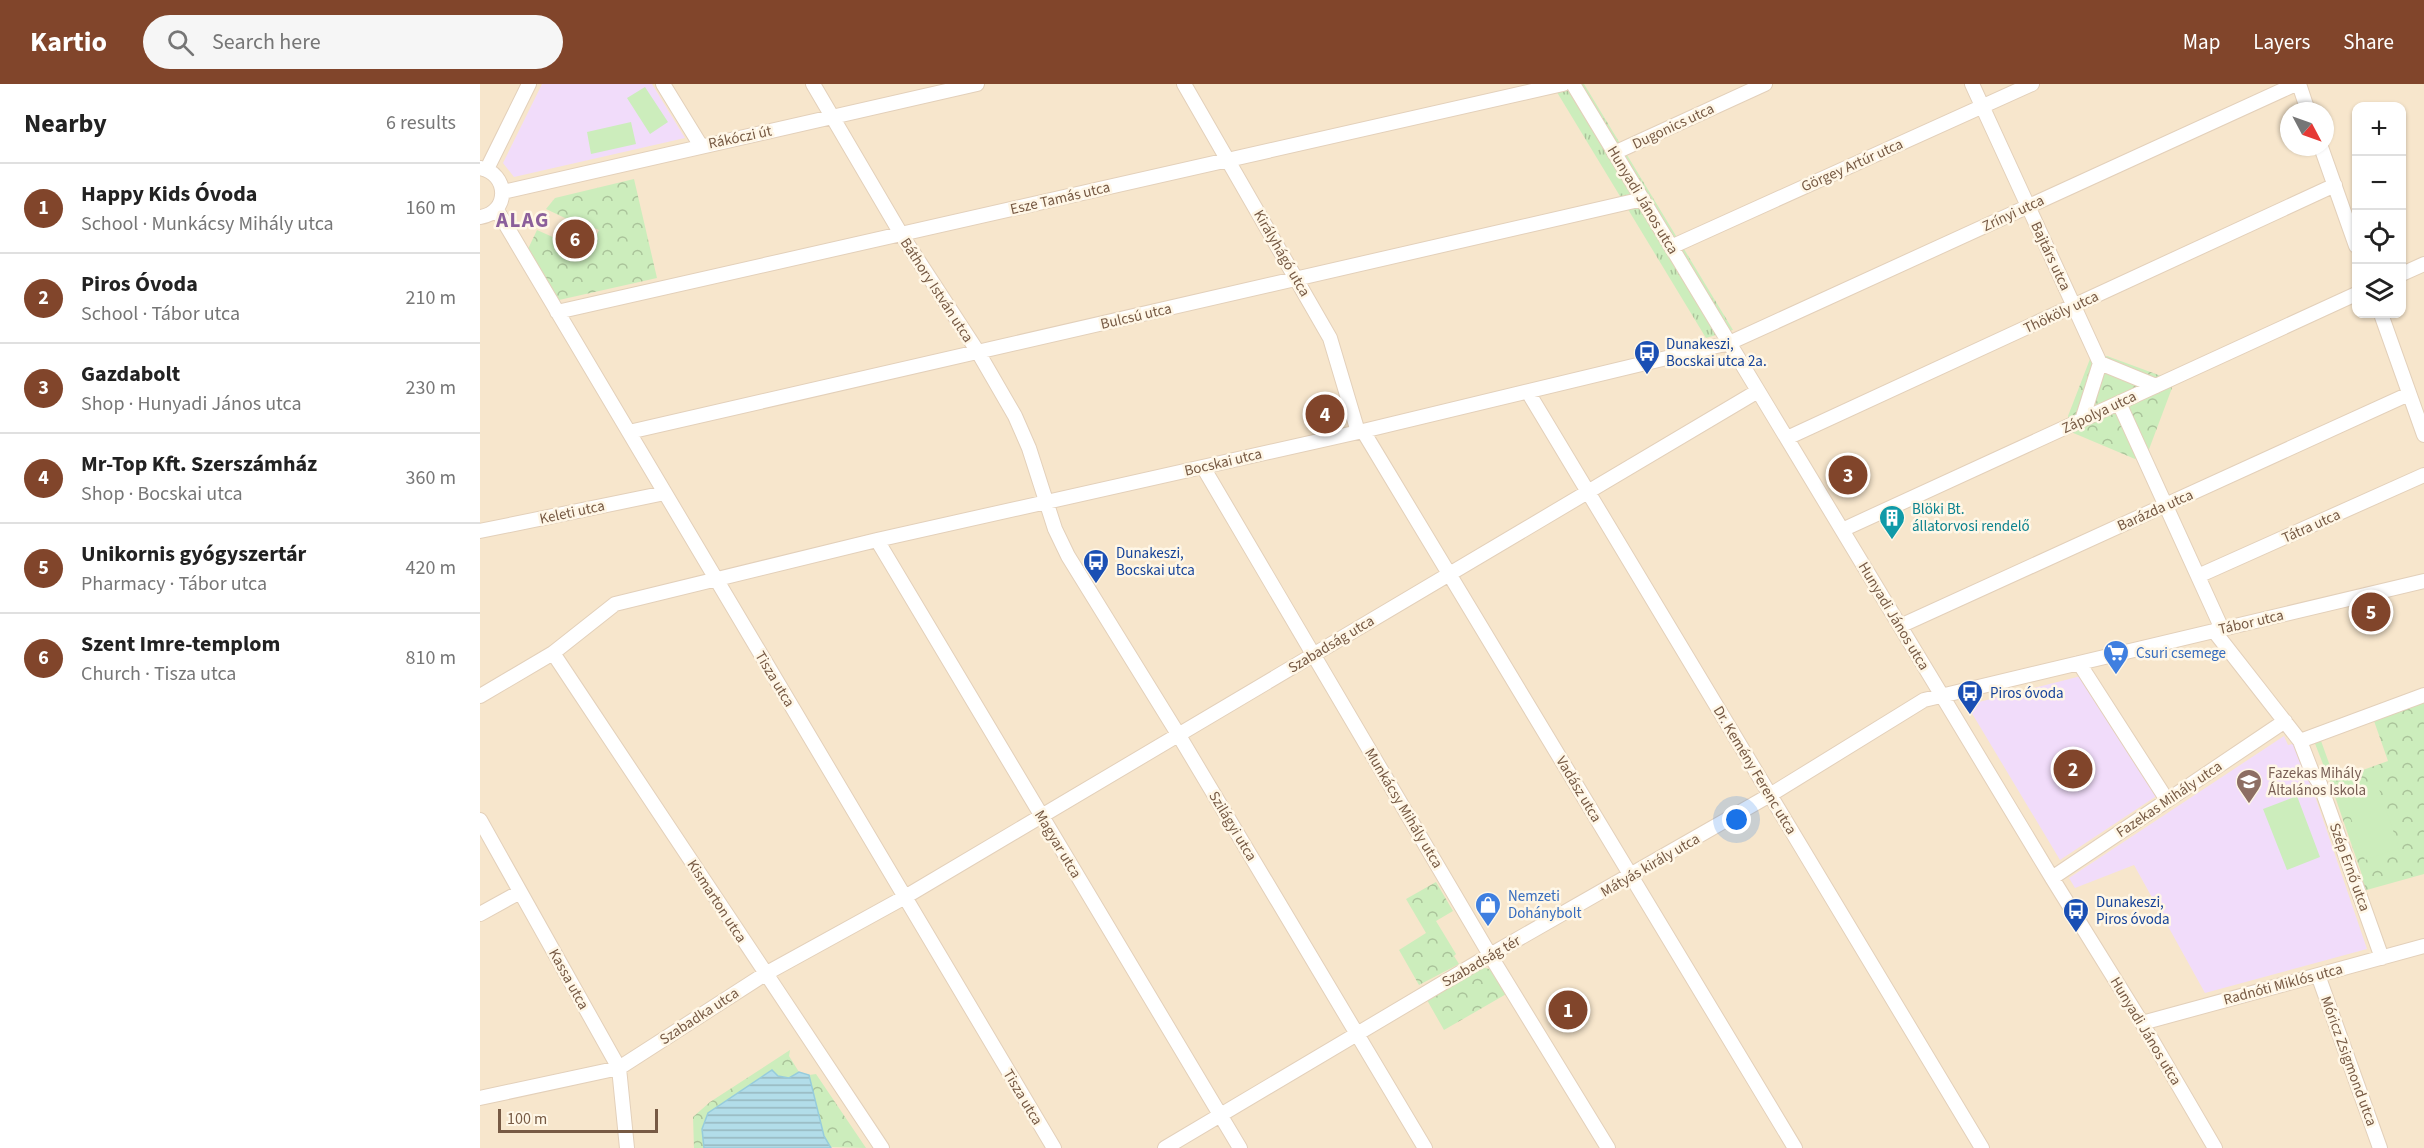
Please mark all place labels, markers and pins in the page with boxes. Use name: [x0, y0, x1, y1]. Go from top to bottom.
pin: 6: [556, 216, 595, 262]
place label: Dunakeszi, Bocskai utca 2a.: [1666, 334, 1767, 372]
bus stop icon: Dunakeszi, Bocskai utca 2a.: [1632, 338, 1662, 376]
pin: 4: [1306, 392, 1344, 436]
pin: 3: [1828, 452, 1868, 498]
place label: Blöki Bt. állatorvosi rendelő: [1912, 499, 2030, 537]
building icon: Blöki Bt. állatorvosi rendelő: [1877, 503, 1907, 541]
place label: Dunakeszi, Bocskai utca: [1116, 543, 1195, 581]
bus stop icon: Dunakeszi, Bocskai utca: [1081, 547, 1111, 585]
pin: 5: [2352, 590, 2390, 634]
supermarket icon: Csuri csemege: [2101, 638, 2131, 676]
place label: Csuri csemege: [2136, 643, 2226, 664]
bus stop icon: Piros óvoda: [1955, 678, 1985, 716]
place label: Piros óvoda: [1990, 683, 2064, 704]
pin: 2: [2054, 746, 2092, 792]
place label: Fazekas Mihály Általános Iskola: [2268, 763, 2366, 801]
school or university icon: Fazekas Mihály Általános Iskola: [2234, 767, 2264, 805]
place label: Nemzeti Dohánybolt: [1508, 886, 1582, 924]
shop icon: Nemzeti Dohánybolt: [1473, 890, 1503, 928]
place label: Dunakeszi, Piros óvoda: [2096, 892, 2170, 930]
bus stop icon: Dunakeszi, Piros óvoda: [2061, 896, 2091, 934]
pin: 1: [1548, 988, 1588, 1032]

